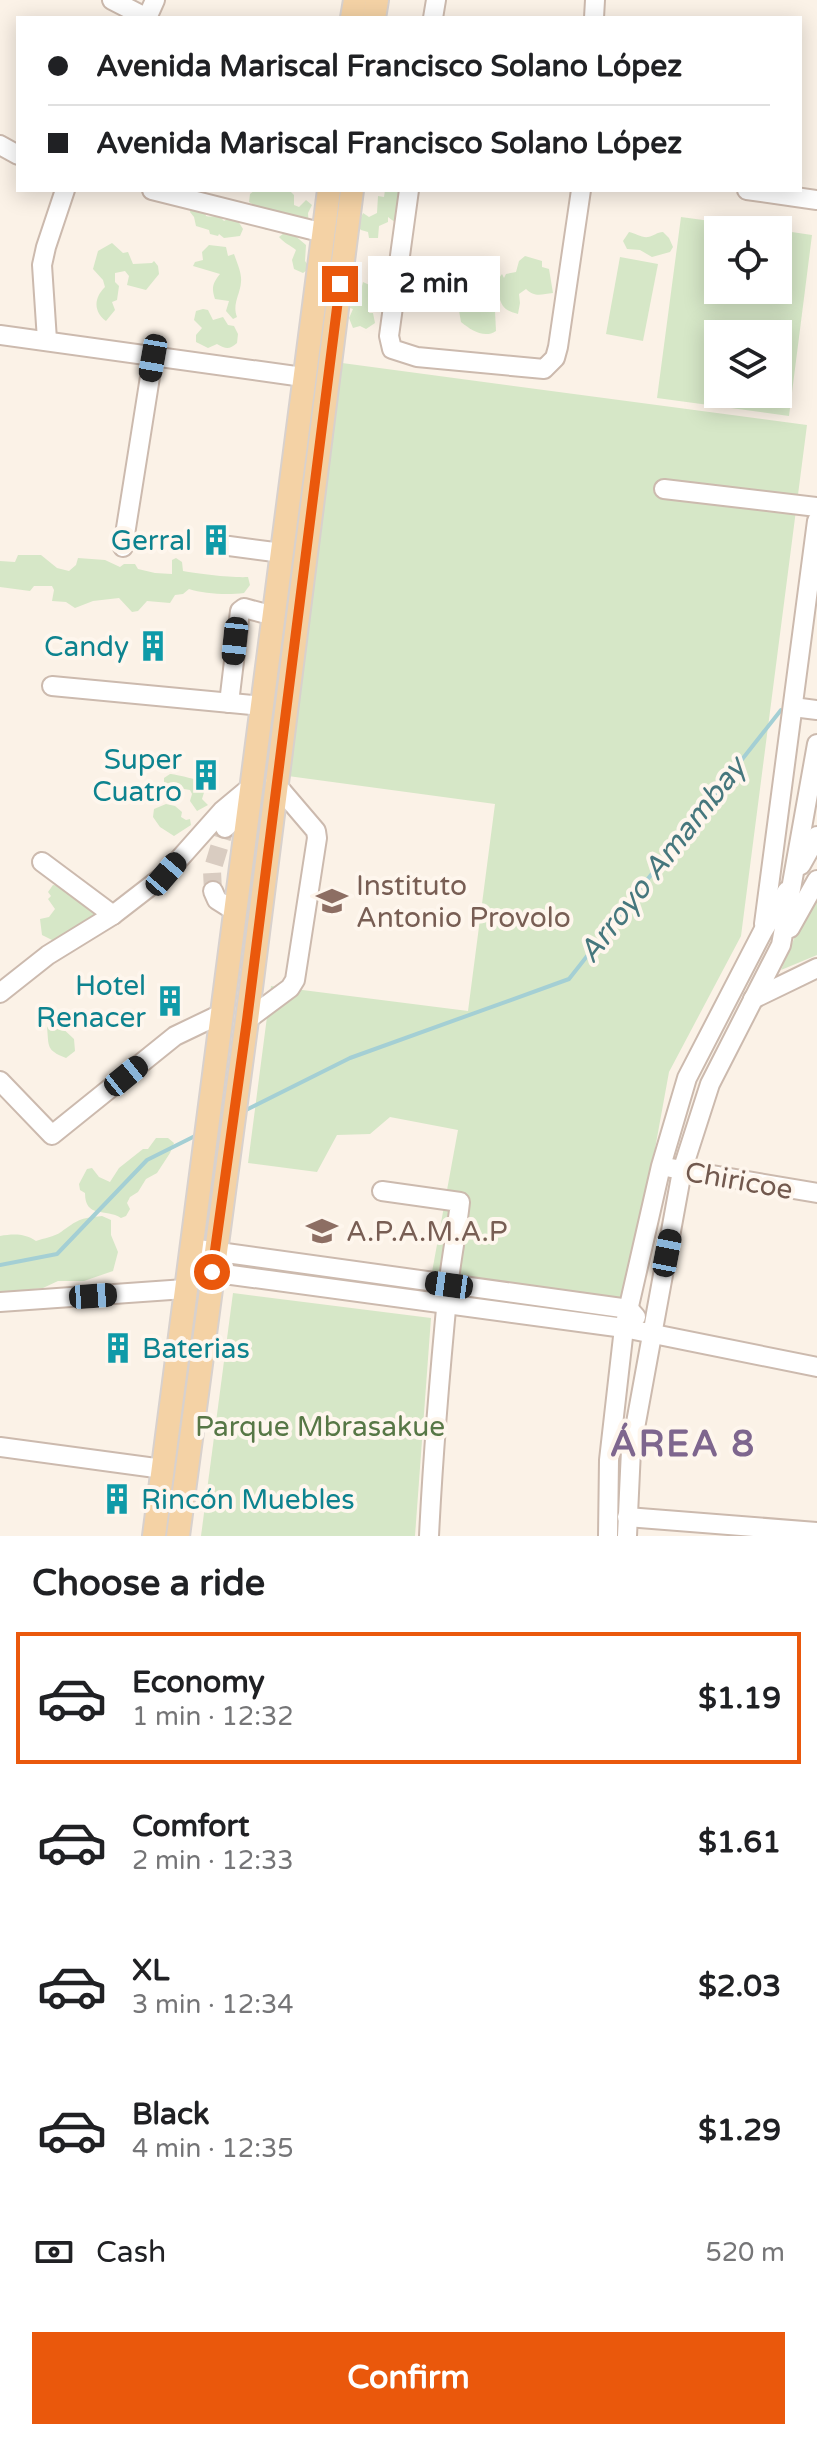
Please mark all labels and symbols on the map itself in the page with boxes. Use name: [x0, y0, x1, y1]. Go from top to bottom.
callout: 2 min: [368, 256, 500, 312]
route end: [322, 266, 358, 302]
car: [137, 332, 169, 384]
building icon: Gerral: [199, 523, 233, 557]
place label: Gerral: [111, 524, 192, 558]
car: [221, 616, 249, 666]
building icon: Candy: [136, 629, 170, 663]
place label: Candy: [44, 630, 129, 664]
place label: Super Cuatro: [92, 743, 182, 809]
water label: Arroyo Amambay: [571, 748, 756, 970]
building icon: Super Cuatro: [189, 758, 223, 792]
car: [141, 848, 191, 900]
place label: Instituto Antonio Provolo: [356, 869, 571, 935]
school or university icon: Instituto Antonio Provolo: [315, 884, 349, 918]
place label: Hotel Renacer: [36, 969, 146, 1035]
building icon: Hotel Renacer: [153, 984, 187, 1018]
car: [100, 1052, 152, 1100]
street label: Chiricoe: [682, 1155, 795, 1207]
school or university icon: A.P.A.M.A.P: [305, 1214, 339, 1248]
place label: A.P.A.M.A.P: [346, 1215, 508, 1249]
car: [651, 1227, 683, 1279]
route start: [194, 1254, 230, 1290]
car: [424, 1270, 474, 1300]
car: [68, 1282, 118, 1310]
building icon: Baterias: [101, 1331, 135, 1365]
place label: Baterias: [142, 1332, 250, 1366]
park label: Parque Mbrasakue: [195, 1410, 445, 1444]
district label: ÁREA 8: [610, 1422, 756, 1466]
building icon: Rincón Muebles: [100, 1482, 134, 1516]
place label: Rincón Muebles: [141, 1483, 355, 1517]

